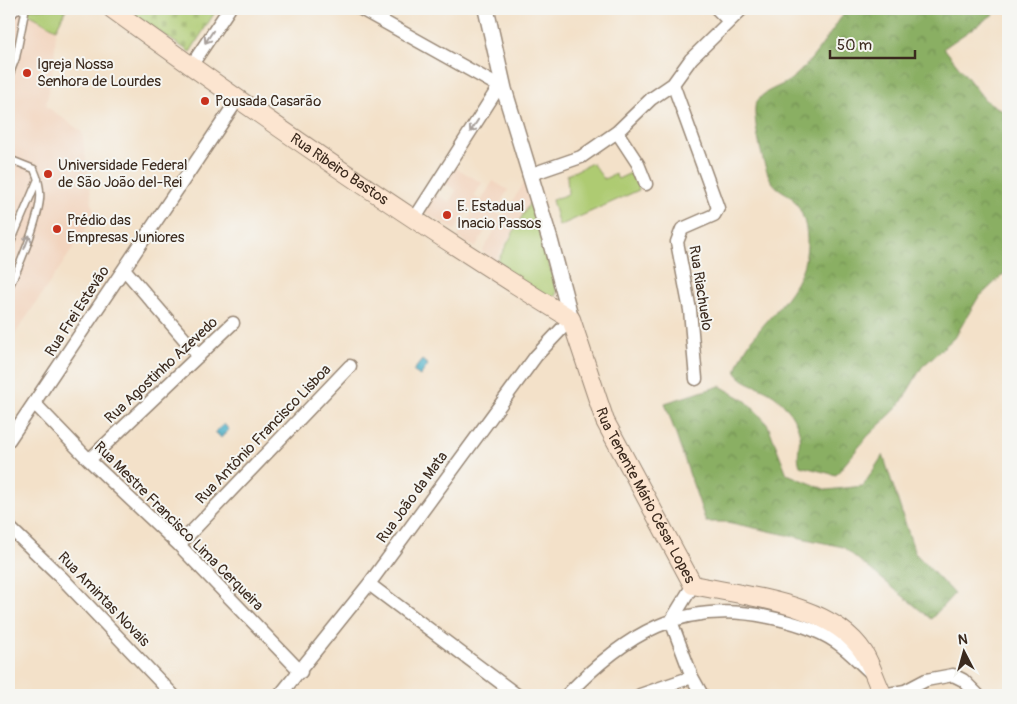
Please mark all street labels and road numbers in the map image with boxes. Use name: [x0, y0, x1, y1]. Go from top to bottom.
street label: Rua Ribeiro Bastos: [286, 129, 392, 210]
street label: Rua Riachuelo: [684, 244, 717, 332]
street label: Rua Frei Estevão: [41, 262, 114, 360]
street label: Rua Agostinho Azevedo: [101, 313, 222, 428]
street label: Rua Antônio Francisco Lisboa: [192, 361, 335, 508]
street label: Rua Tenente Mário César Lopes: [591, 405, 699, 587]
street label: Rua Mestre Francisco Lima Cerqueira: [90, 438, 267, 615]
street label: Rua João da Mata: [373, 448, 452, 547]
street label: Rua Amintas Novais: [54, 548, 154, 651]

